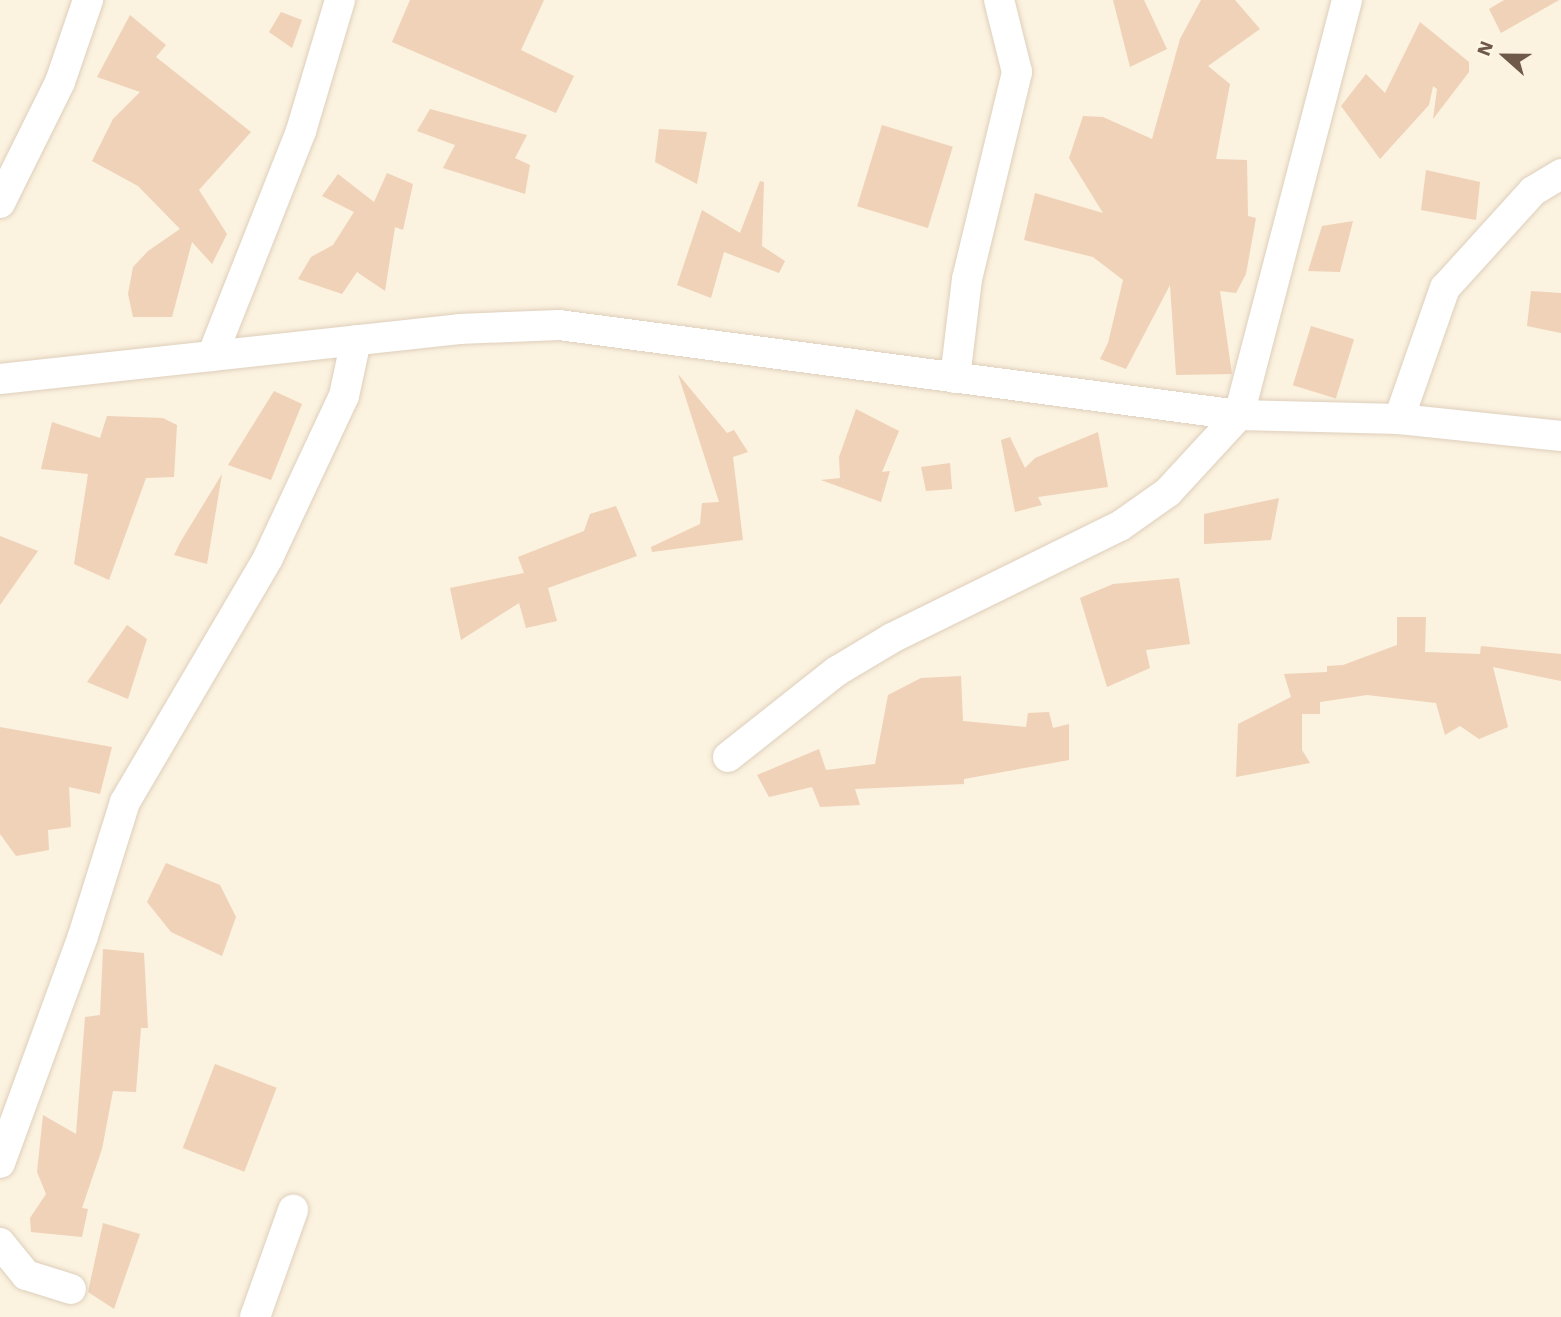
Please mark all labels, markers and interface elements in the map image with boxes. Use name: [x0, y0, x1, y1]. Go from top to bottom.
north arrow: [1470, 21, 1540, 91]
text: N: [1472, 38, 1498, 59]

